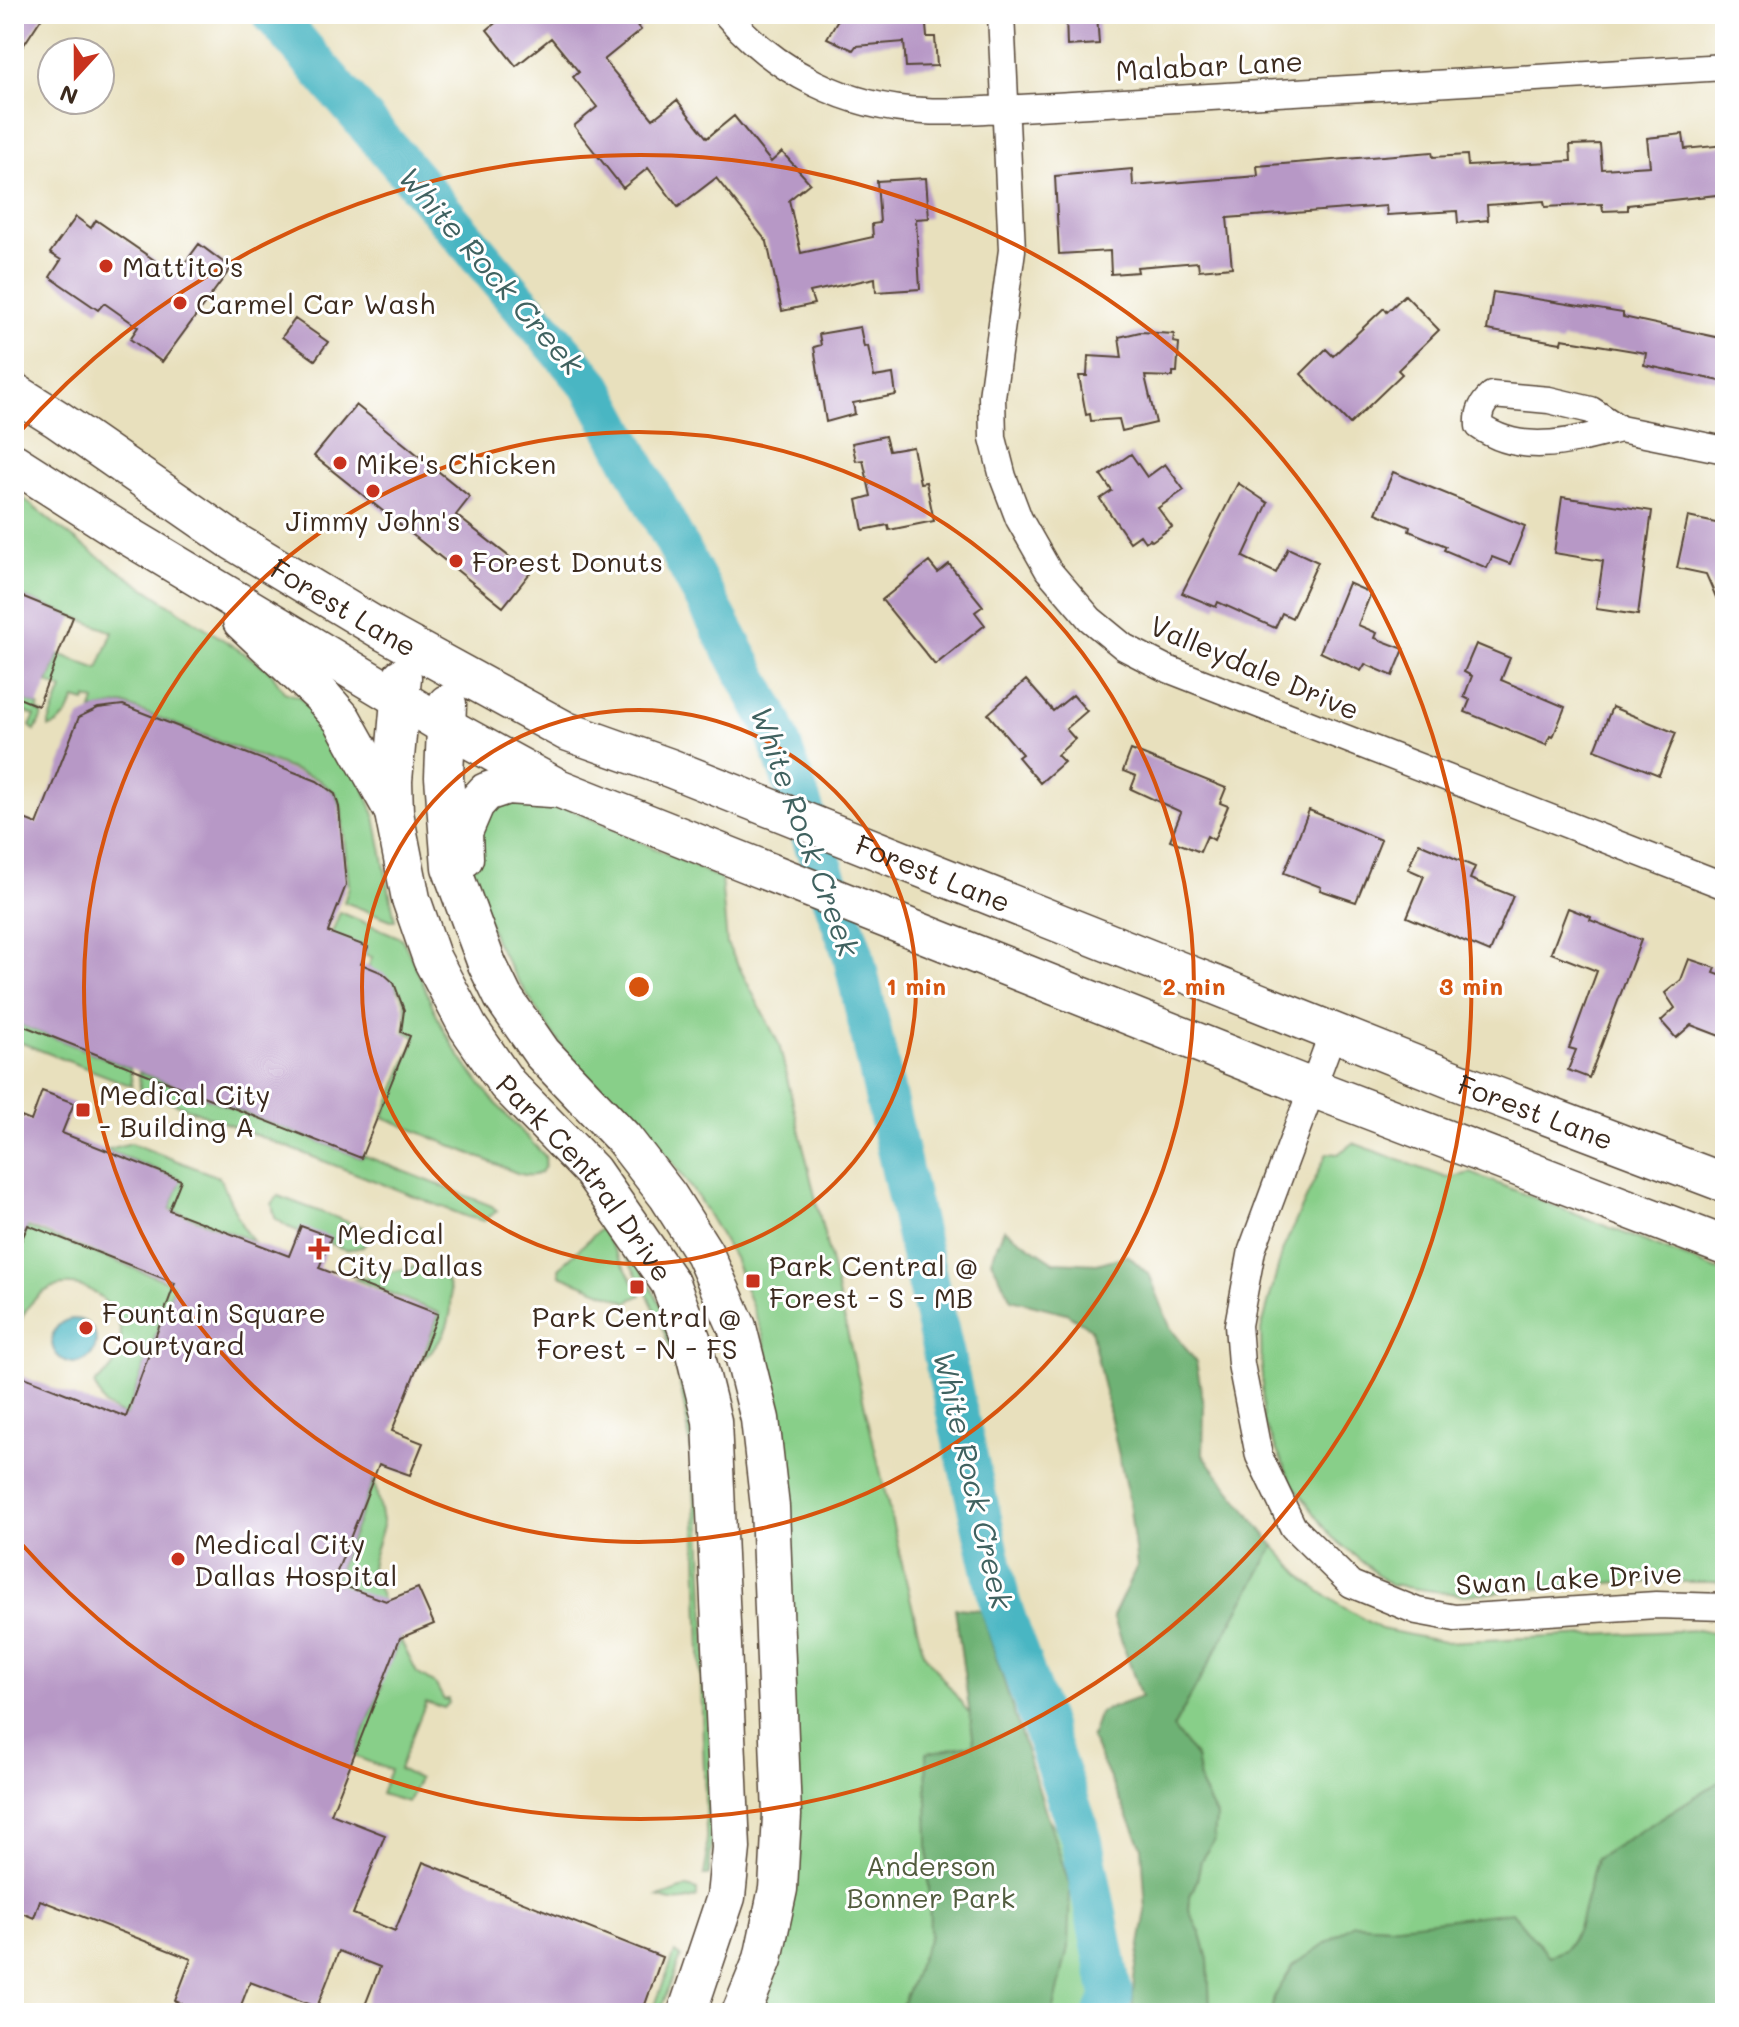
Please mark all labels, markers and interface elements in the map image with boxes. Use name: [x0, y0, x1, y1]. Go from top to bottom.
north arrow: [36, 36, 116, 116]
street label: Malabar Lane: [1114, 42, 1304, 88]
text: N: [56, 79, 82, 112]
water label: White Rock Creek: [390, 157, 594, 383]
place label: Mattito's: [122, 248, 244, 284]
marker: Mattito's: [97, 257, 115, 275]
place label: Carmel Car Wash: [196, 285, 435, 321]
marker: Carmel Car Wash: [171, 294, 189, 312]
place label: Mike's Chicken: [356, 445, 556, 481]
marker: Mike's Chicken: [331, 454, 349, 472]
marker: Jimmy John's: [364, 482, 382, 500]
place label: Jimmy John's: [285, 502, 461, 538]
place label: Forest Donuts: [472, 543, 663, 579]
street label: Forest Lane: [264, 550, 423, 664]
marker: Forest Donuts: [447, 552, 465, 570]
street label: Valleydale Drive: [1145, 607, 1365, 727]
water label: White Rock Creek: [742, 700, 870, 963]
street label: Forest Lane: [850, 826, 1016, 920]
text: 1 min: [886, 970, 946, 1001]
text: 2 min: [1163, 970, 1226, 1001]
text: 3 min: [1439, 970, 1503, 1001]
centre of rings: [625, 973, 653, 1001]
street label: Park Central Drive: [489, 1066, 681, 1288]
street label: Forest Lane: [1453, 1066, 1618, 1157]
place label: Medical City - Building A: [99, 1076, 270, 1144]
marker: Medical City - Building A: [74, 1101, 92, 1119]
place label: Medical City Dallas: [337, 1215, 483, 1283]
marker: Medical City Dallas: [308, 1238, 330, 1260]
place label: Park Central @ Forest - S - MB: [769, 1247, 979, 1315]
marker: Park Central @ Forest - S - MB: [744, 1272, 762, 1290]
marker: Park Central @ Forest - N - FS: [628, 1278, 646, 1296]
place label: Fountain Square Courtyard: [102, 1294, 326, 1362]
place label: Park Central @ Forest - N - FS: [532, 1298, 742, 1366]
marker: Fountain Square Courtyard: [77, 1319, 95, 1337]
water label: White Rock Creek: [925, 1347, 1023, 1614]
place label: Medical City Dallas Hospital: [194, 1525, 398, 1593]
marker: Medical City Dallas Hospital: [169, 1550, 187, 1568]
street label: Swan Lake Drive: [1455, 1554, 1683, 1602]
park label: Anderson Bonner Park: [847, 1847, 1015, 1915]

